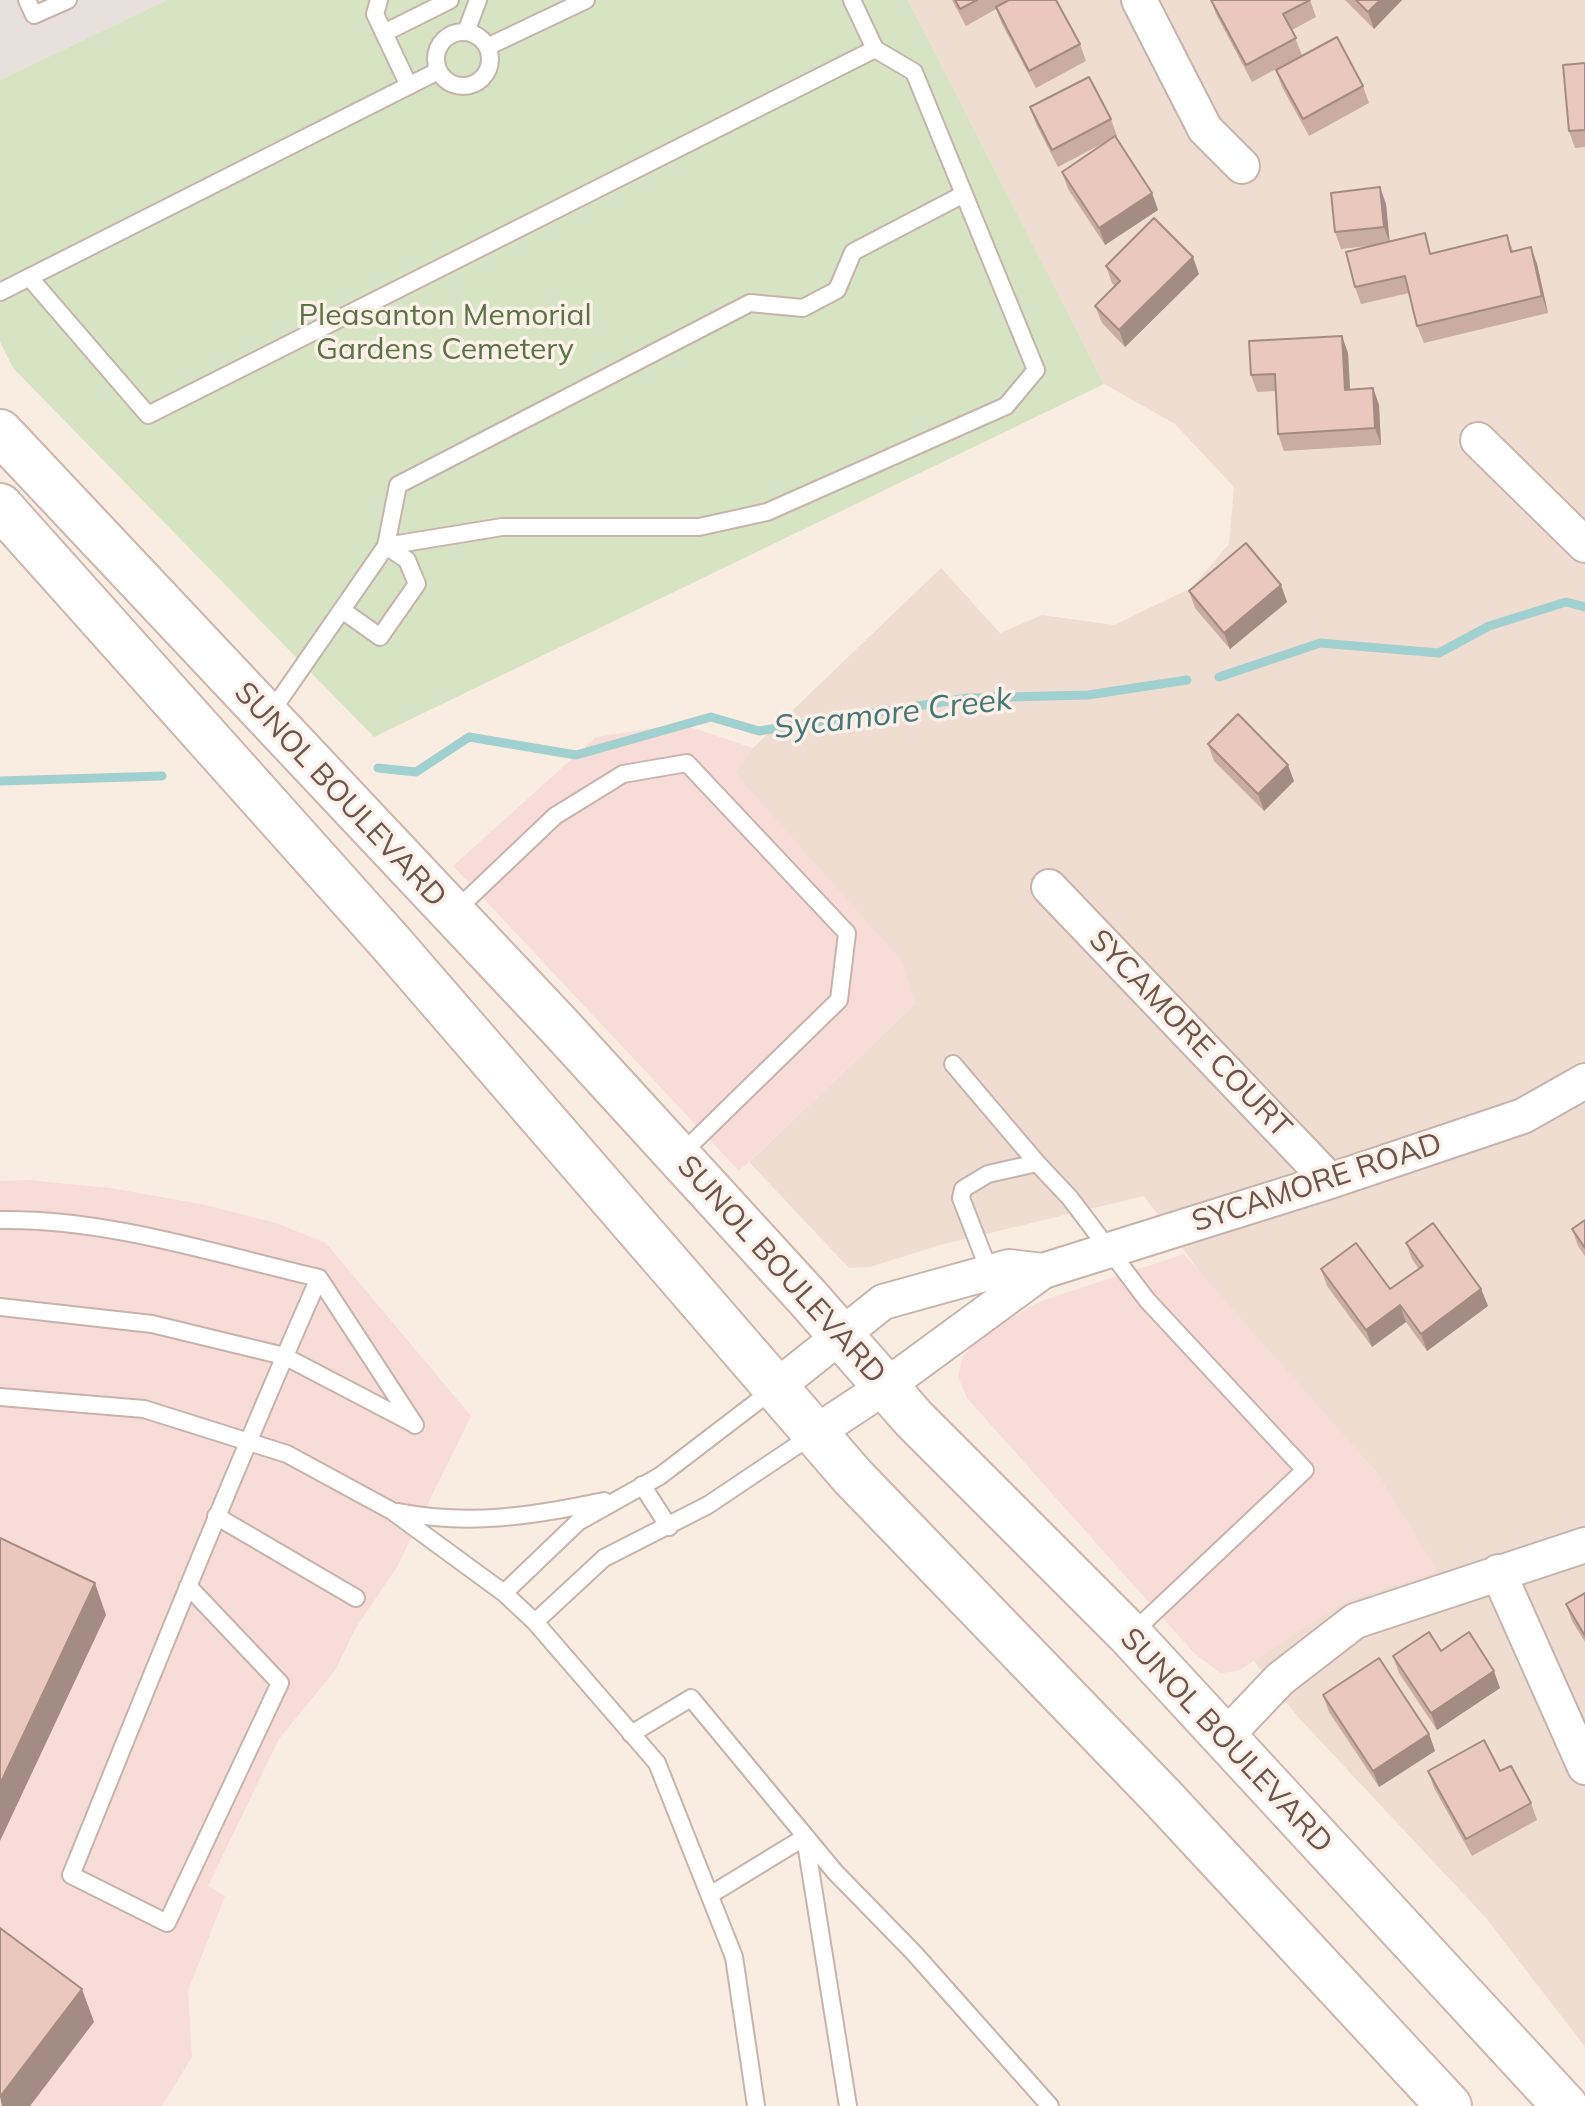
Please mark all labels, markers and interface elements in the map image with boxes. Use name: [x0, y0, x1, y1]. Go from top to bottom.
park label: Pleasanton Memorial Gardens Cemetery: [298, 298, 592, 368]
street label: SUNOL BOULEVARD: [227, 675, 453, 915]
water label: Sycamore Creek: [772, 680, 1014, 748]
street label: SYCAMORE COURT: [1081, 922, 1299, 1146]
street label: SYCAMORE ROAD: [1188, 1126, 1446, 1240]
street label: SUNOL BOULEVARD: [669, 1149, 893, 1391]
street label: SUNOL BOULEVARD: [1113, 1621, 1339, 1861]

